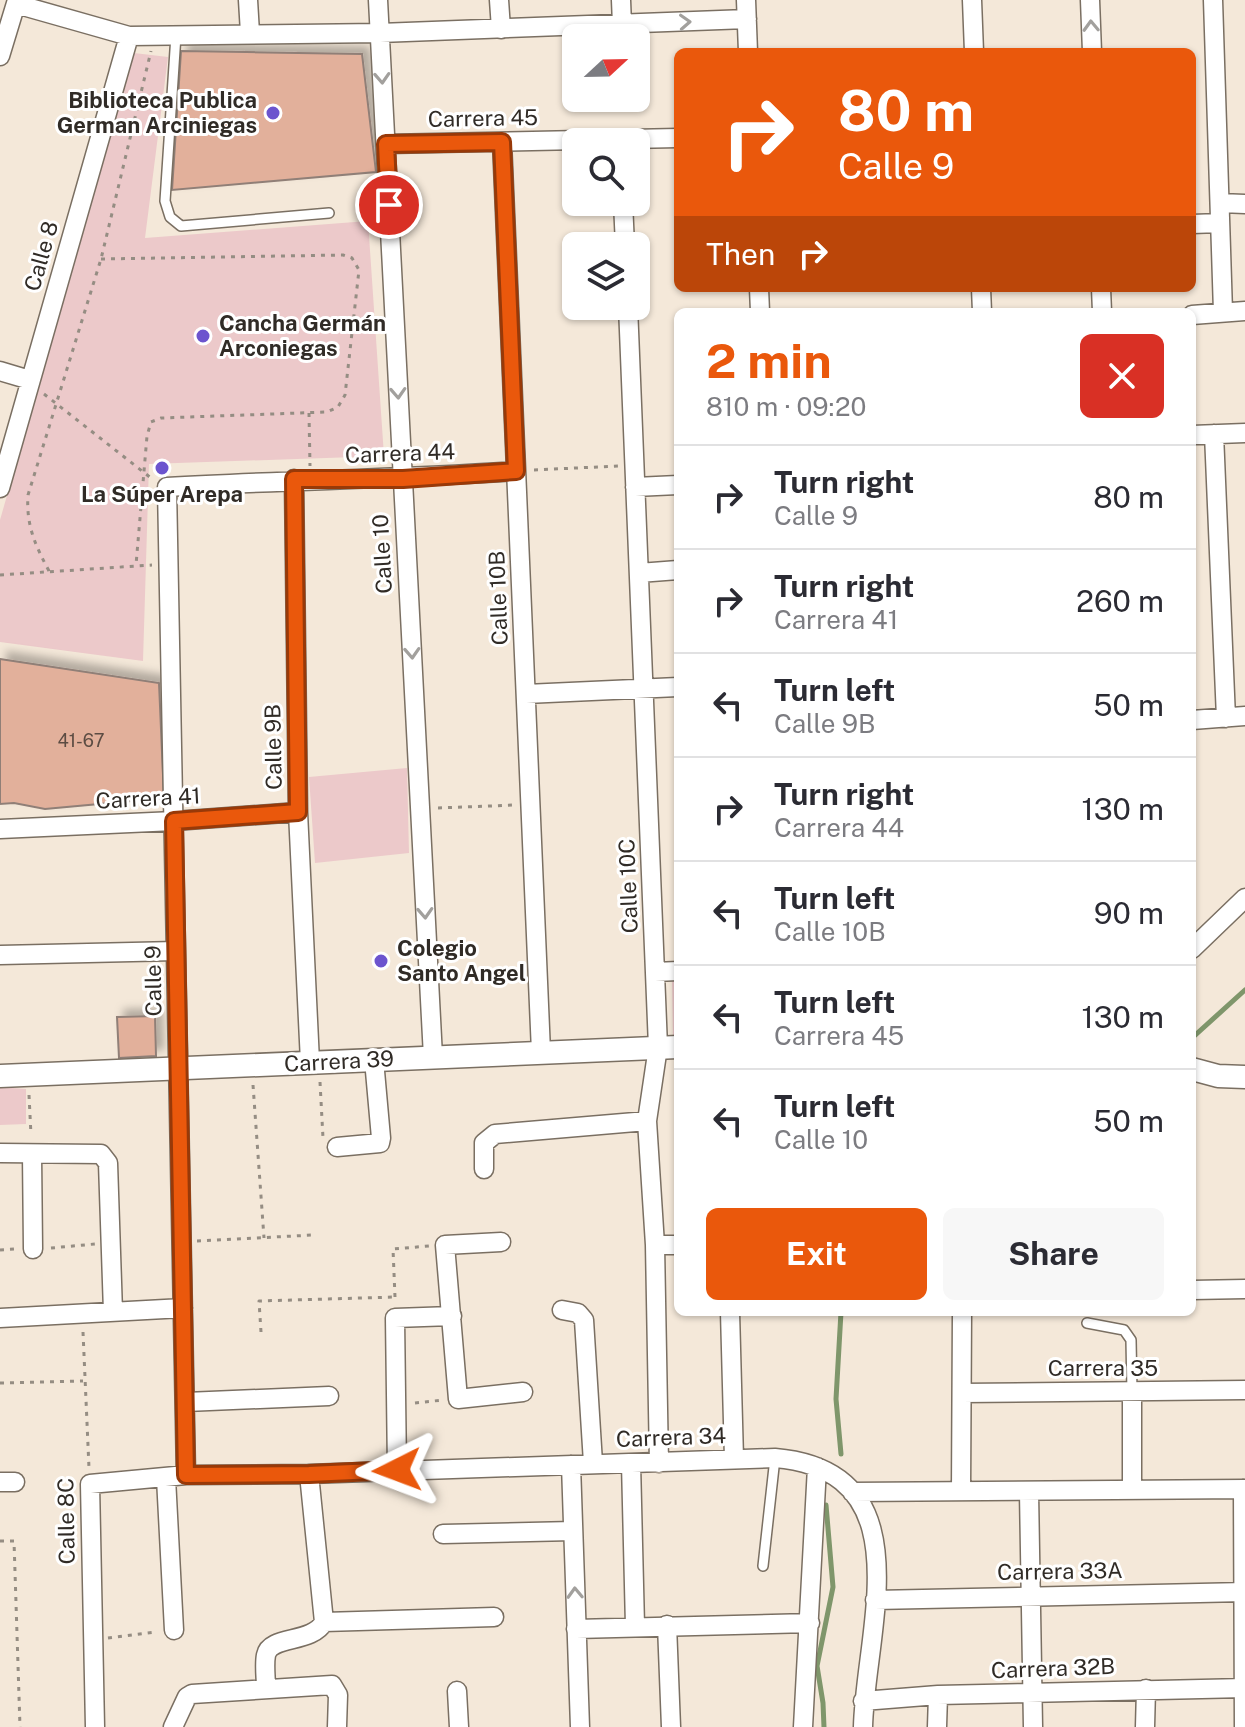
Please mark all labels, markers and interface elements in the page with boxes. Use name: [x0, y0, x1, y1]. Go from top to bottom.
one-way arrow: [679, 13, 692, 30]
one-way arrow: [1082, 19, 1099, 32]
north arrow: [562, 24, 650, 112]
map controls: [562, 24, 650, 320]
one-way arrow: [373, 72, 390, 85]
text: 80 m: [838, 78, 974, 144]
icon: right: [706, 80, 810, 184]
place label: Biblioteca Publica German Arciniegas: [57, 87, 257, 138]
marker: Biblioteca Publica German Arciniegas: [264, 104, 282, 122]
street label: Carrera 45: [428, 104, 538, 132]
button: search: [562, 128, 650, 216]
text: Calle 9: [838, 145, 954, 187]
pin: [355, 171, 423, 239]
icon: arrive: [367, 183, 411, 227]
street label: Calle 8: [19, 218, 63, 294]
button: layers: [562, 232, 650, 320]
icon: right: [791, 232, 835, 276]
text: Then: [706, 236, 775, 272]
place label: Cancha Germán Arconiegas: [219, 310, 386, 361]
marker: Cancha Germán Arconiegas: [194, 327, 212, 345]
text: 2 min: [706, 332, 832, 389]
button: close: [1080, 334, 1164, 418]
one-way arrow: [390, 388, 407, 400]
text: 810 m · 09:20: [706, 391, 866, 422]
street label: Carrera 44: [345, 438, 456, 468]
marker: La Súper Arepa: [153, 459, 171, 477]
text: Turn right: [774, 464, 914, 500]
icon: right: [706, 475, 750, 519]
text: 80 m: [1093, 479, 1164, 515]
place label: La Súper Arepa: [81, 481, 243, 507]
text: Calle 9: [774, 500, 858, 531]
street label: Calle 10: [367, 514, 397, 594]
street label: Calle 10B: [483, 550, 513, 646]
text: Turn right: [774, 568, 914, 604]
icon: right: [706, 579, 750, 623]
text: 260 m: [1076, 583, 1164, 619]
text: Carrera 41: [774, 604, 898, 635]
one-way arrow: [403, 647, 420, 660]
text: Turn left: [774, 672, 895, 708]
icon: left: [706, 683, 750, 727]
text: 50 m: [1093, 687, 1164, 723]
street label: Calle 9B: [259, 704, 287, 790]
text: Calle 9B: [774, 708, 875, 739]
house number: 41-67: [57, 730, 105, 751]
text: Turn right: [774, 776, 914, 812]
street label: Carrera 41: [95, 782, 201, 814]
icon: right: [706, 787, 750, 831]
text: 130 m: [1081, 791, 1164, 827]
text: Carrera 44: [774, 812, 904, 843]
street label: Calle 10C: [613, 838, 643, 934]
text: Turn left: [774, 880, 895, 916]
icon: left: [706, 891, 750, 935]
text: 90 m: [1094, 895, 1164, 931]
one-way arrow: [416, 907, 433, 920]
text: Calle 10B: [774, 916, 886, 947]
place label: Colegio Santo Angel: [397, 935, 526, 986]
street label: Calle 9: [139, 945, 167, 1017]
marker: Colegio Santo Angel: [372, 952, 390, 970]
text: Turn left: [774, 984, 895, 1020]
icon: left: [706, 995, 750, 1039]
text: 130 m: [1081, 999, 1164, 1035]
text: Carrera 45: [774, 1020, 904, 1051]
street label: Carrera 39: [283, 1045, 395, 1077]
text: Turn left: [774, 1088, 895, 1124]
icon: left: [706, 1099, 750, 1143]
text: 50 m: [1093, 1103, 1164, 1139]
text: Calle 10: [774, 1124, 868, 1155]
button: Exit: [706, 1208, 927, 1300]
button: Share: [943, 1208, 1164, 1300]
street label: Carrera 35: [1048, 1355, 1158, 1381]
street label: Carrera 34: [616, 1422, 727, 1452]
position arrow: [355, 1428, 439, 1512]
street label: Calle 8C: [52, 1477, 80, 1565]
street label: Carrera 33A: [997, 1557, 1123, 1585]
one-way arrow: [566, 1586, 583, 1599]
street label: Carrera 32B: [991, 1653, 1115, 1683]

